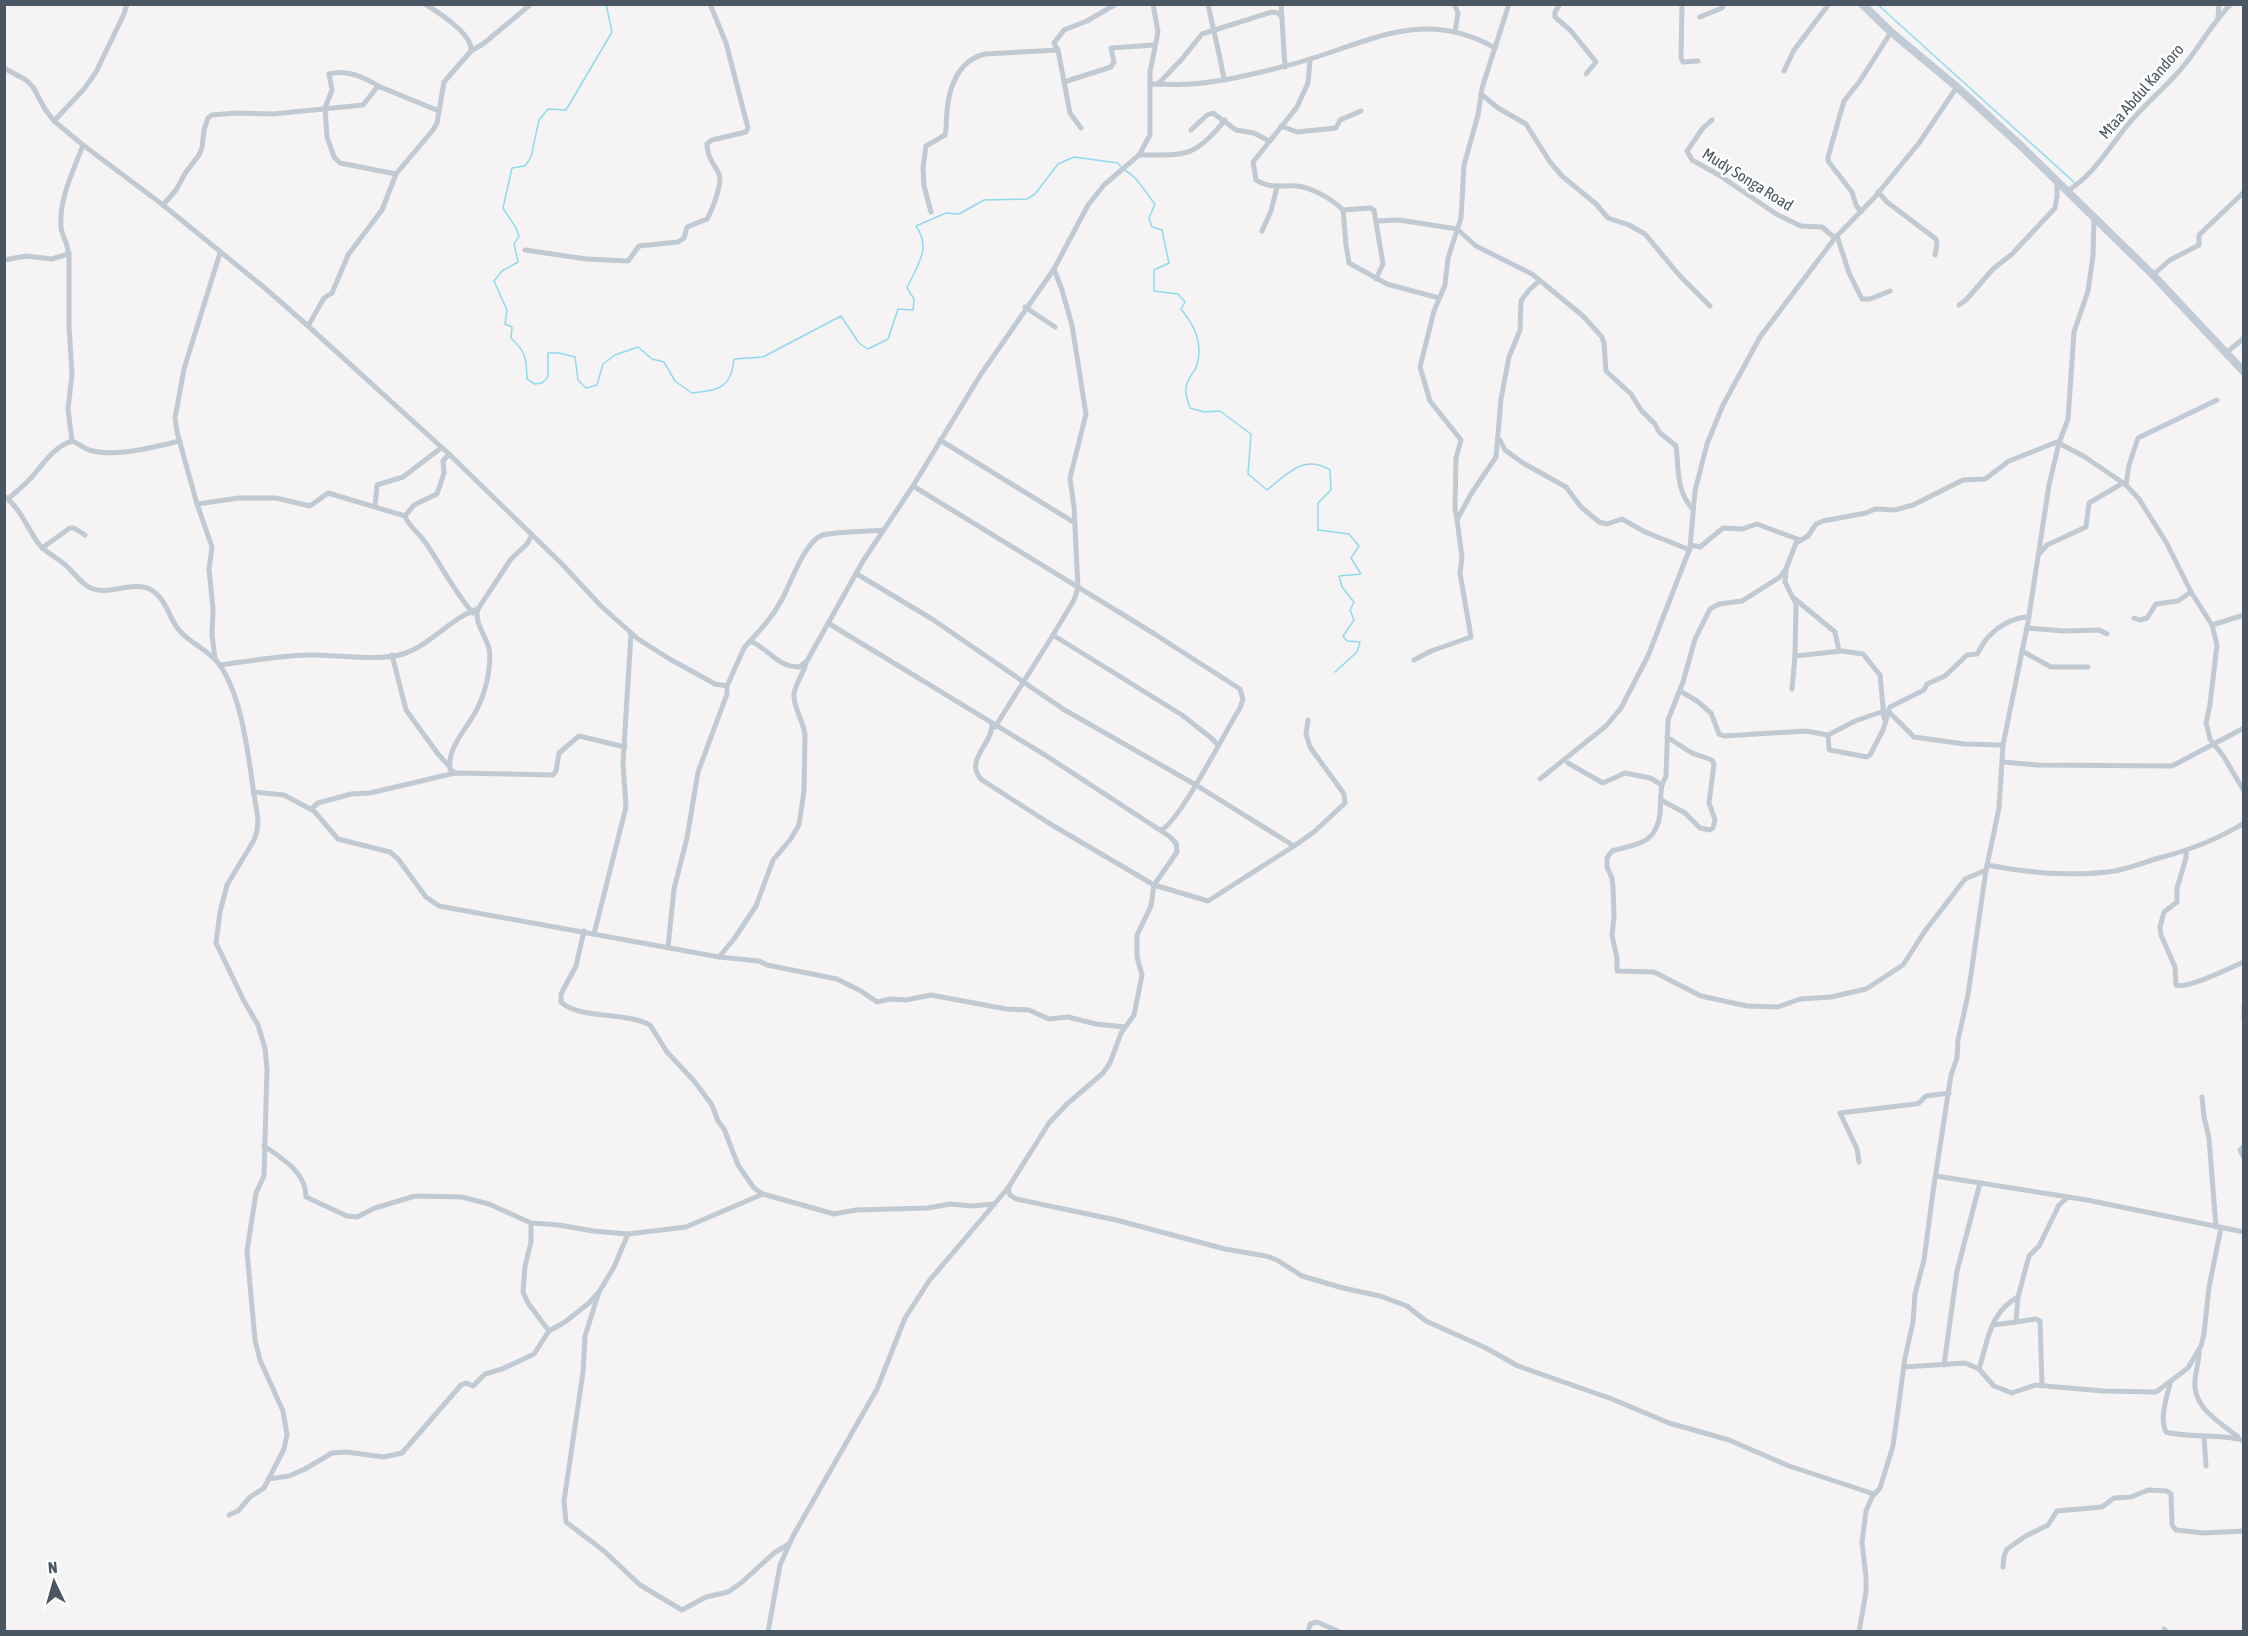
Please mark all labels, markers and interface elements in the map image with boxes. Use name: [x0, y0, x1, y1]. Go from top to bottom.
street label: Mtaa Abdul Kandoro: [2095, 40, 2187, 142]
street label: Mudy Songa Road: [1699, 144, 1797, 215]
north arrow: [24, 1552, 84, 1612]
text: N: [47, 1558, 58, 1576]

